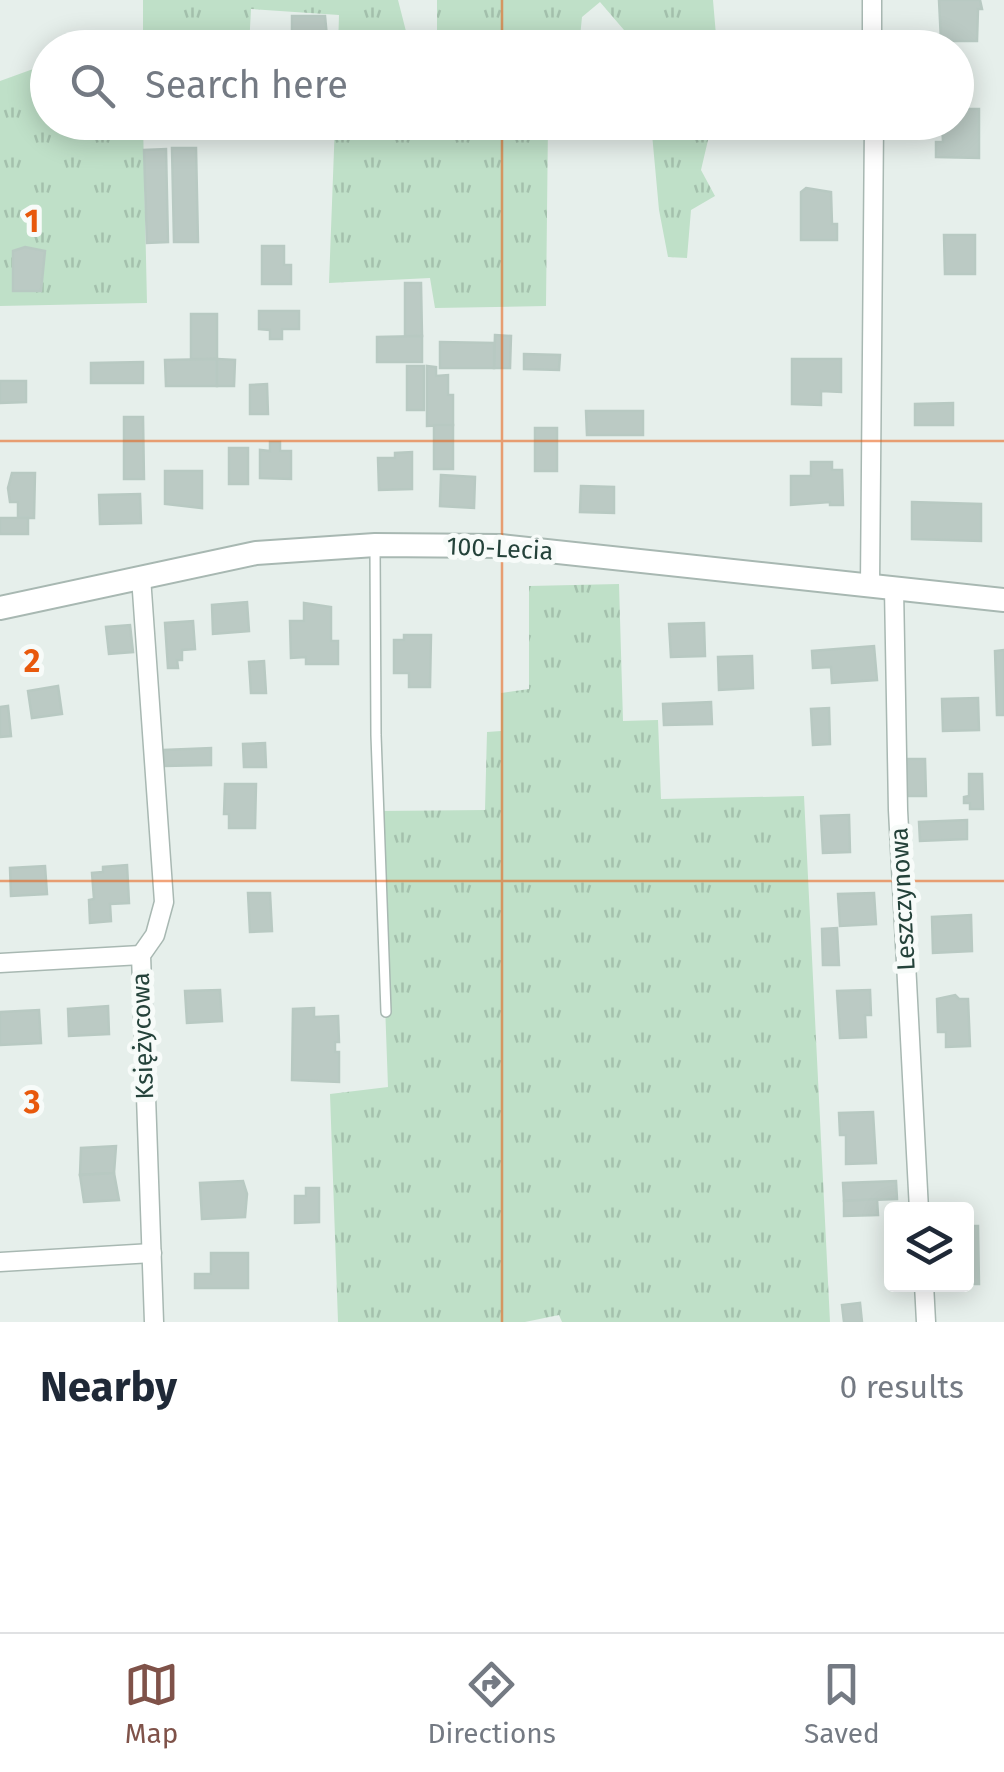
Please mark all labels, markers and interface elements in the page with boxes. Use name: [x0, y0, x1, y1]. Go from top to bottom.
search box: [30, 30, 974, 140]
icon: search: [65, 58, 120, 113]
text: Search here: [145, 62, 348, 108]
text: 1: [25, 202, 39, 240]
street label: 100-Lecia: [446, 531, 554, 567]
text: 2: [24, 642, 40, 680]
street label: Leszczynowa: [884, 827, 922, 971]
street label: Księżycowa: [126, 972, 160, 1100]
text: 3: [23, 1083, 40, 1121]
map controls: [884, 1202, 974, 1292]
button: layers: [884, 1202, 974, 1292]
text: Nearby: [40, 1362, 177, 1412]
text: 0 results: [839, 1368, 964, 1406]
tab: Map: [124, 1657, 179, 1750]
tab: Directions: [427, 1657, 556, 1750]
tab: Saved: [804, 1657, 880, 1750]

